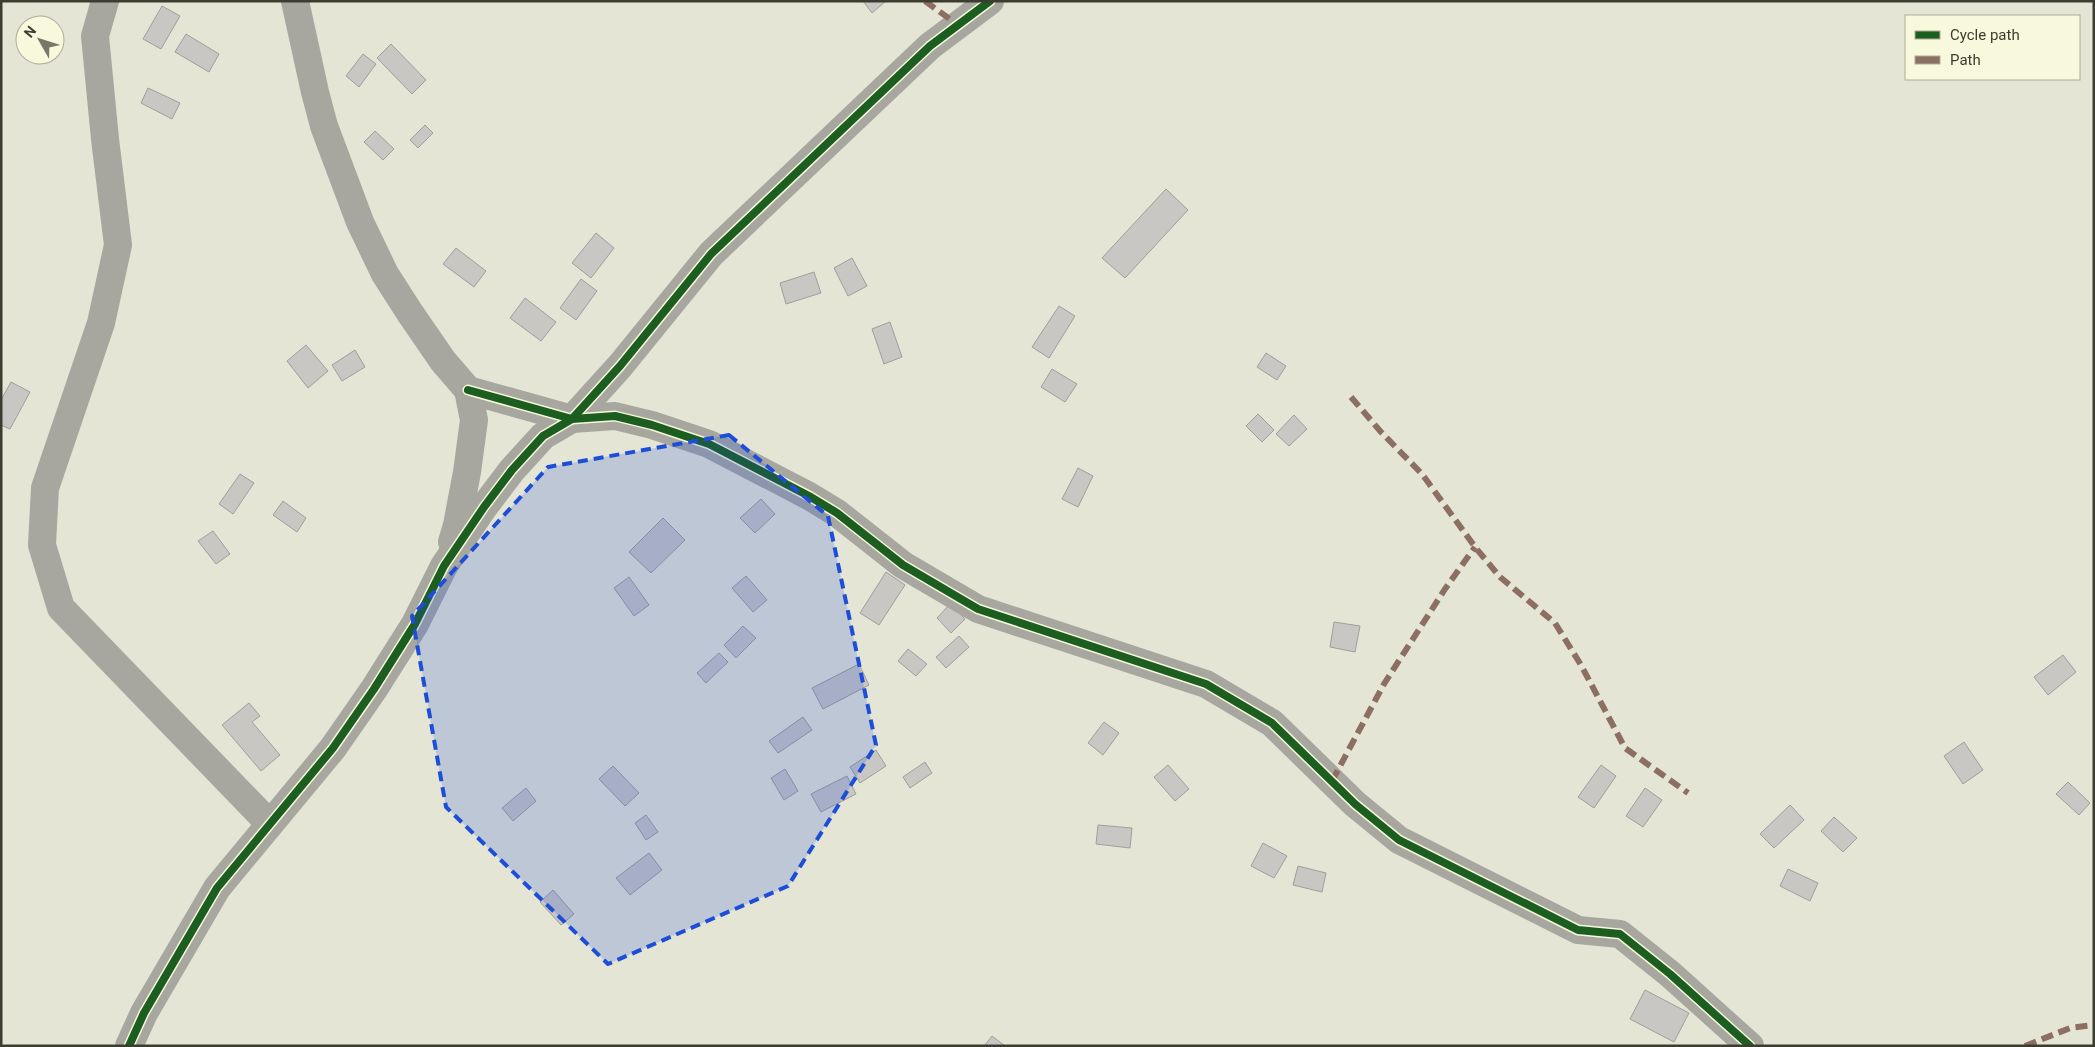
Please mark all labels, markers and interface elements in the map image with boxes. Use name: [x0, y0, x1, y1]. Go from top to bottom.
north arrow: [15, 15, 65, 65]
legend: [1905, 15, 2080, 80]
text: N: [21, 23, 39, 41]
text: Cycle path: [1950, 26, 2020, 44]
text: Path: [1950, 51, 1981, 69]

